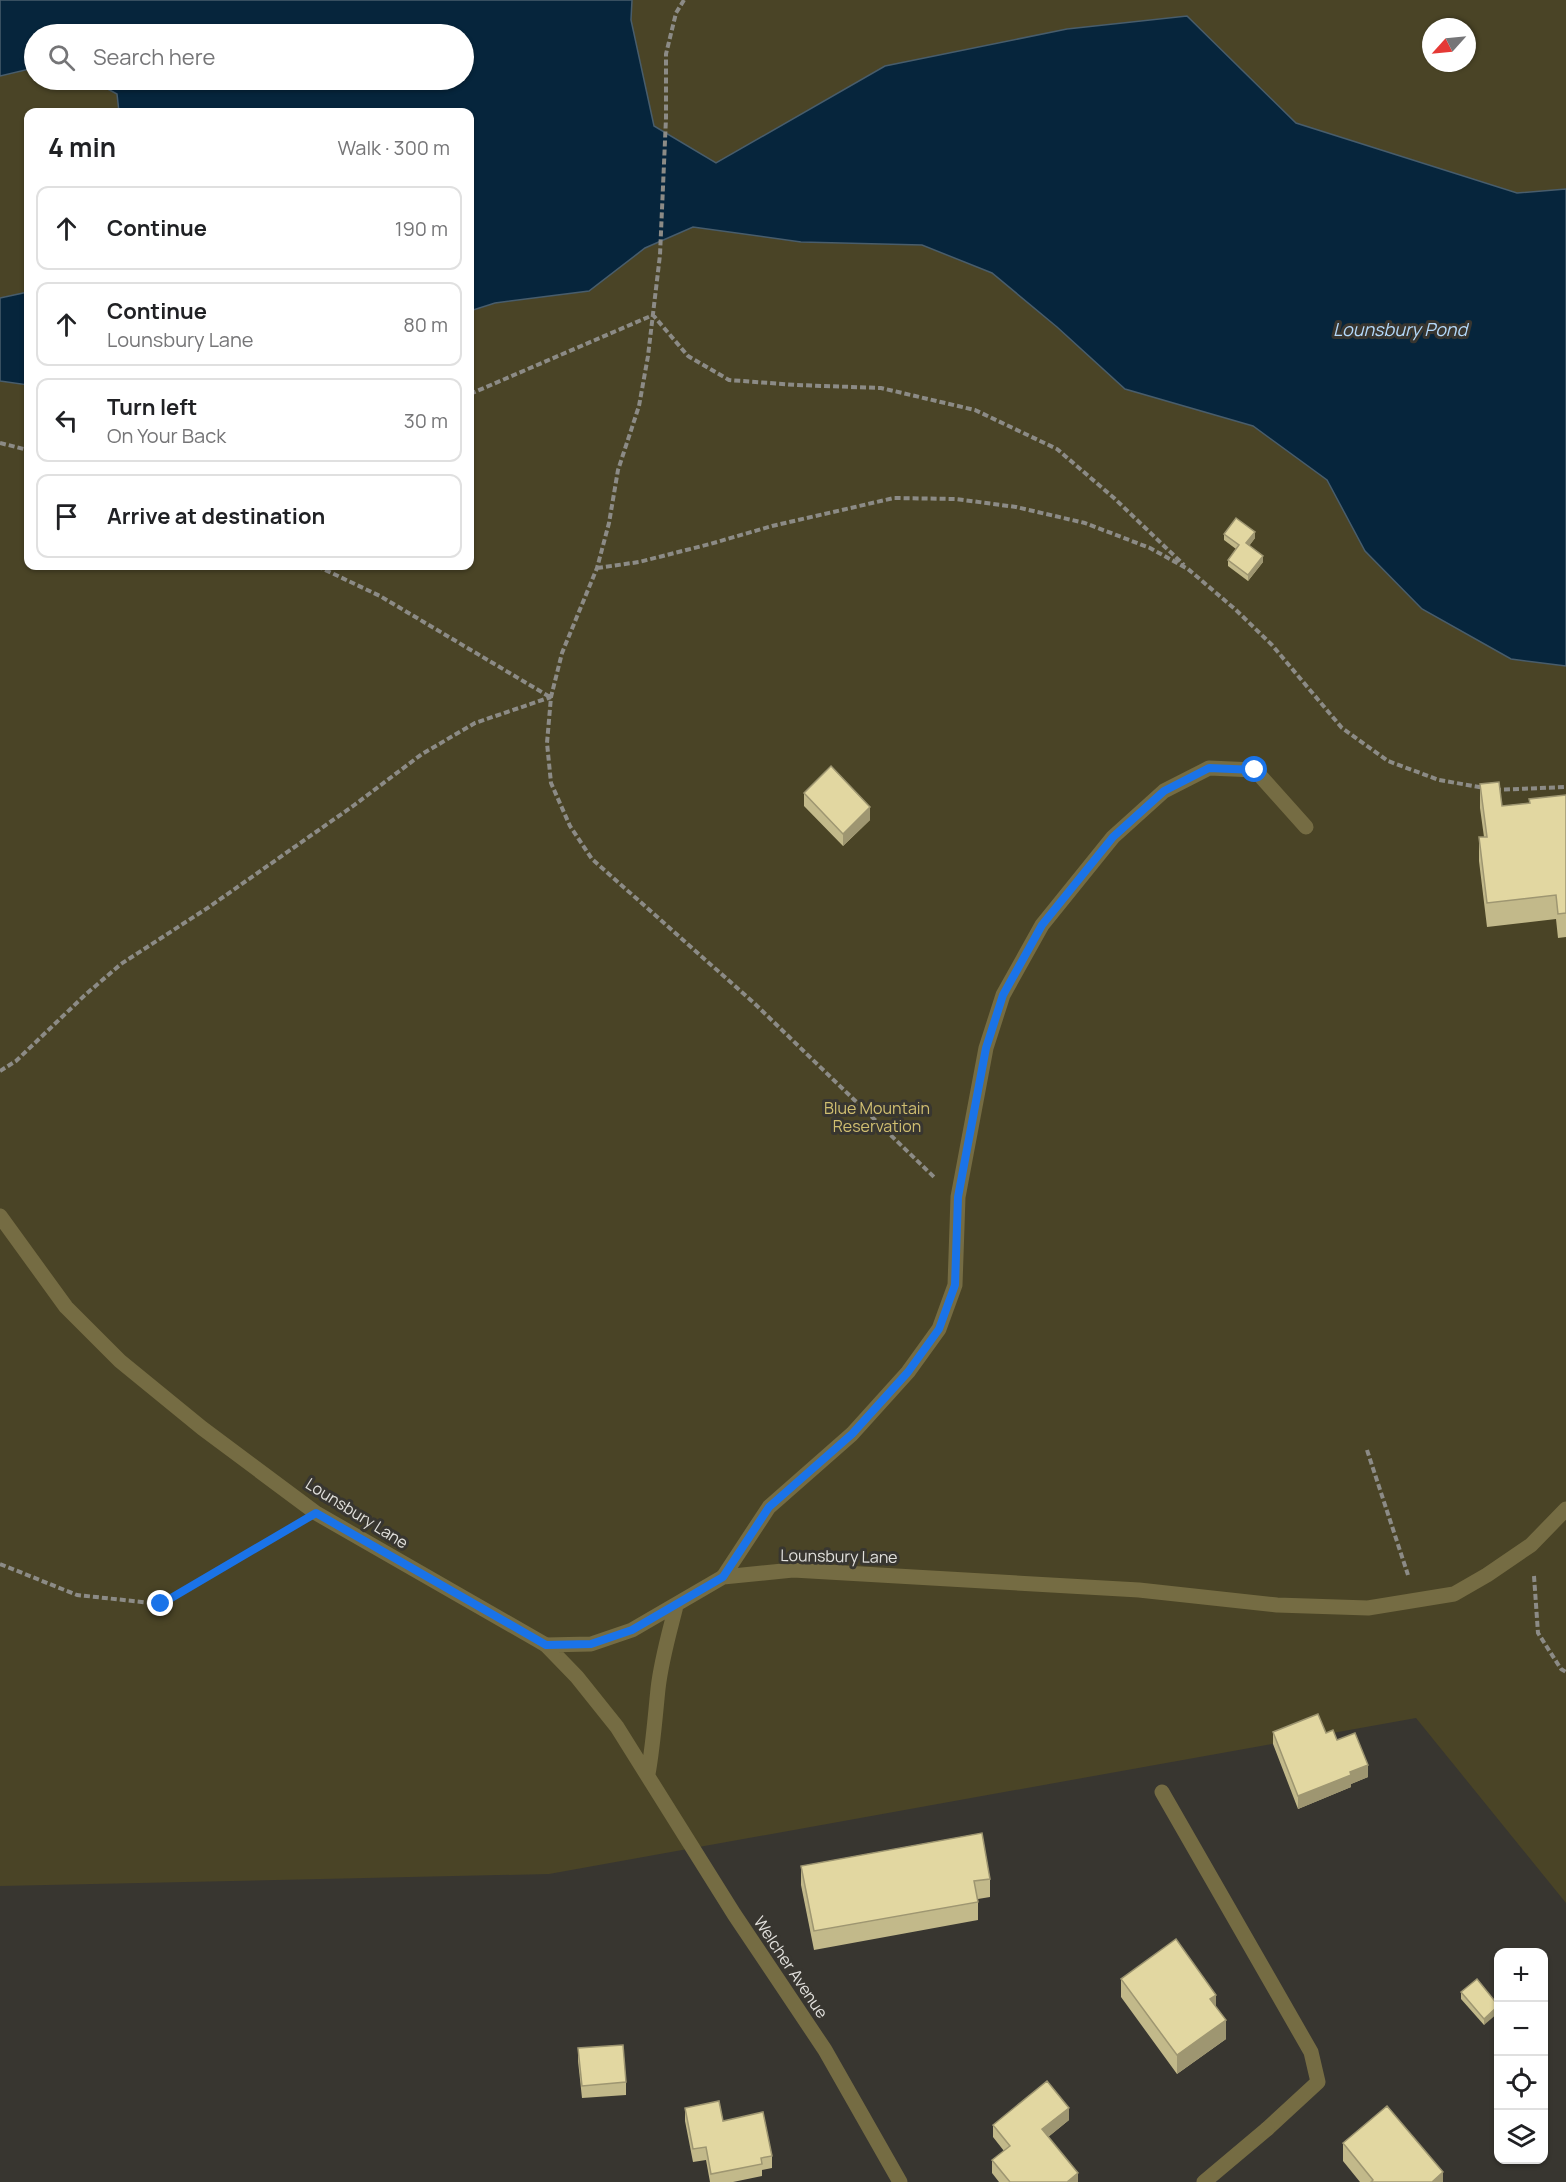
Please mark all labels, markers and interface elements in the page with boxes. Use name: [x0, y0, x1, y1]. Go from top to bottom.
north arrow: [1422, 18, 1476, 72]
search box: [24, 24, 474, 90]
icon: search: [45, 41, 78, 74]
text: Search here: [93, 42, 215, 72]
text: 4 min: [48, 129, 116, 165]
text: Walk · 300 m: [338, 134, 450, 161]
icon: ahead: [50, 212, 83, 245]
text: Continue: [107, 213, 207, 243]
text: 190 m: [395, 215, 448, 242]
text: Continue: [107, 296, 207, 326]
icon: ahead: [50, 308, 83, 341]
text: 80 m: [403, 311, 448, 338]
water label: Lounsbury Pond: [1333, 317, 1469, 341]
text: Lounsbury Lane: [107, 326, 253, 353]
text: Turn left: [107, 392, 197, 422]
icon: left: [50, 404, 83, 437]
text: 30 m: [404, 407, 448, 434]
text: On Your Back: [107, 422, 226, 449]
icon: arrive: [50, 500, 83, 533]
text: Arrive at destination: [107, 501, 325, 531]
route start: [1241, 756, 1267, 782]
park label: Blue Mountain Reservation: [824, 1097, 930, 1137]
street label: Lounsbury Lane: [301, 1473, 413, 1553]
street label: Lounsbury Lane: [780, 1544, 898, 1568]
route end: [147, 1590, 173, 1616]
street label: Welcher Avenue: [749, 1912, 833, 2022]
map controls: [1494, 1948, 1548, 2164]
button: +: [1494, 1948, 1548, 2002]
button: −: [1494, 2002, 1548, 2056]
button: locate: [1494, 2056, 1548, 2110]
button: layers: [1494, 2110, 1548, 2164]

